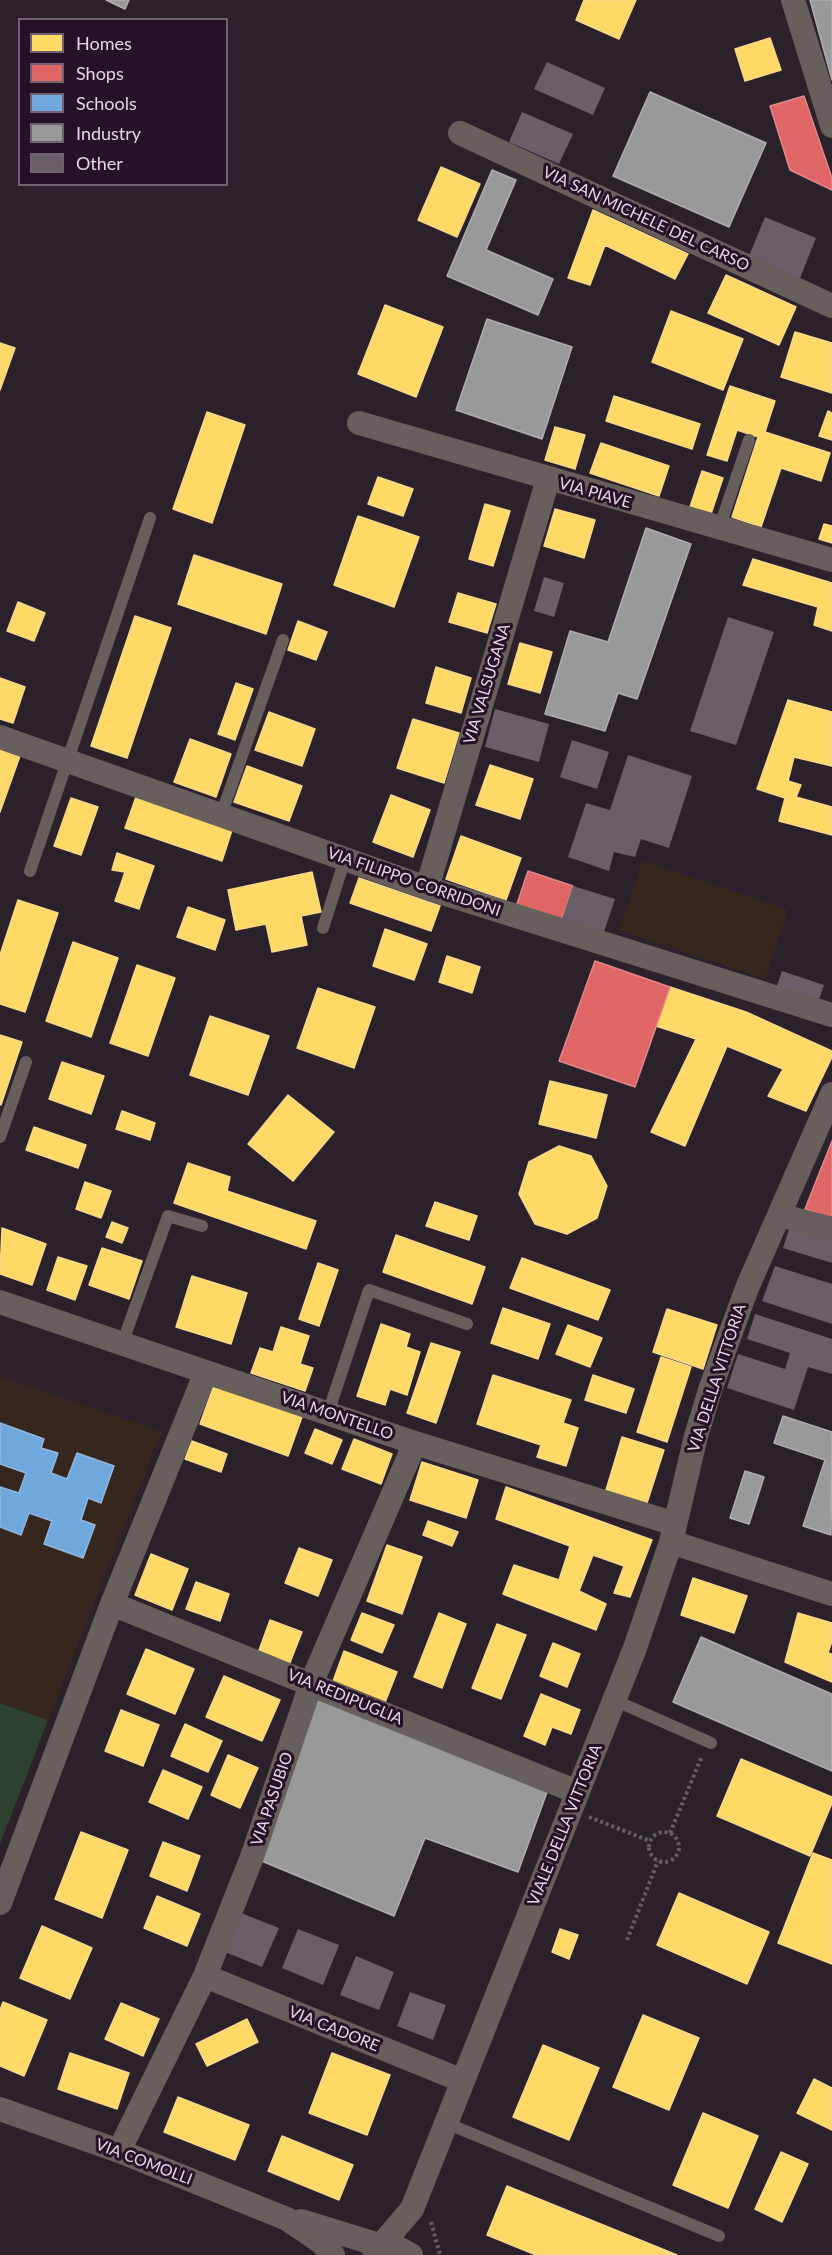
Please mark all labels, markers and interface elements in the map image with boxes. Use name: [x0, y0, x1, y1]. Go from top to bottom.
legend: [18, 18, 228, 186]
text: Homes: [76, 32, 132, 54]
text: Shops: [76, 62, 124, 84]
text: Schools: [76, 92, 137, 114]
text: Industry: [76, 122, 141, 144]
text: Other: [76, 152, 123, 174]
street label: VIA SAN MICHELE DEL CARSO: [540, 163, 752, 275]
street label: VIA PIAVE: [557, 474, 633, 512]
street label: VIA VALSUGANA: [460, 621, 514, 747]
street label: VIA FILIPPO CORRIDONI: [325, 843, 503, 921]
street label: VIA DELLA VITTORIA: [684, 1301, 750, 1455]
street label: VIA MONTELLO: [278, 1388, 396, 1444]
street label: VIA REDIPUGLIA: [285, 1665, 405, 1729]
street label: VIALE DELLA VITTORIA: [524, 1742, 606, 1908]
street label: VIA PASUBIO: [247, 1750, 297, 1848]
street label: VIA CADORE: [286, 2002, 382, 2056]
street label: VIA COMOLLI: [93, 2135, 195, 2189]

